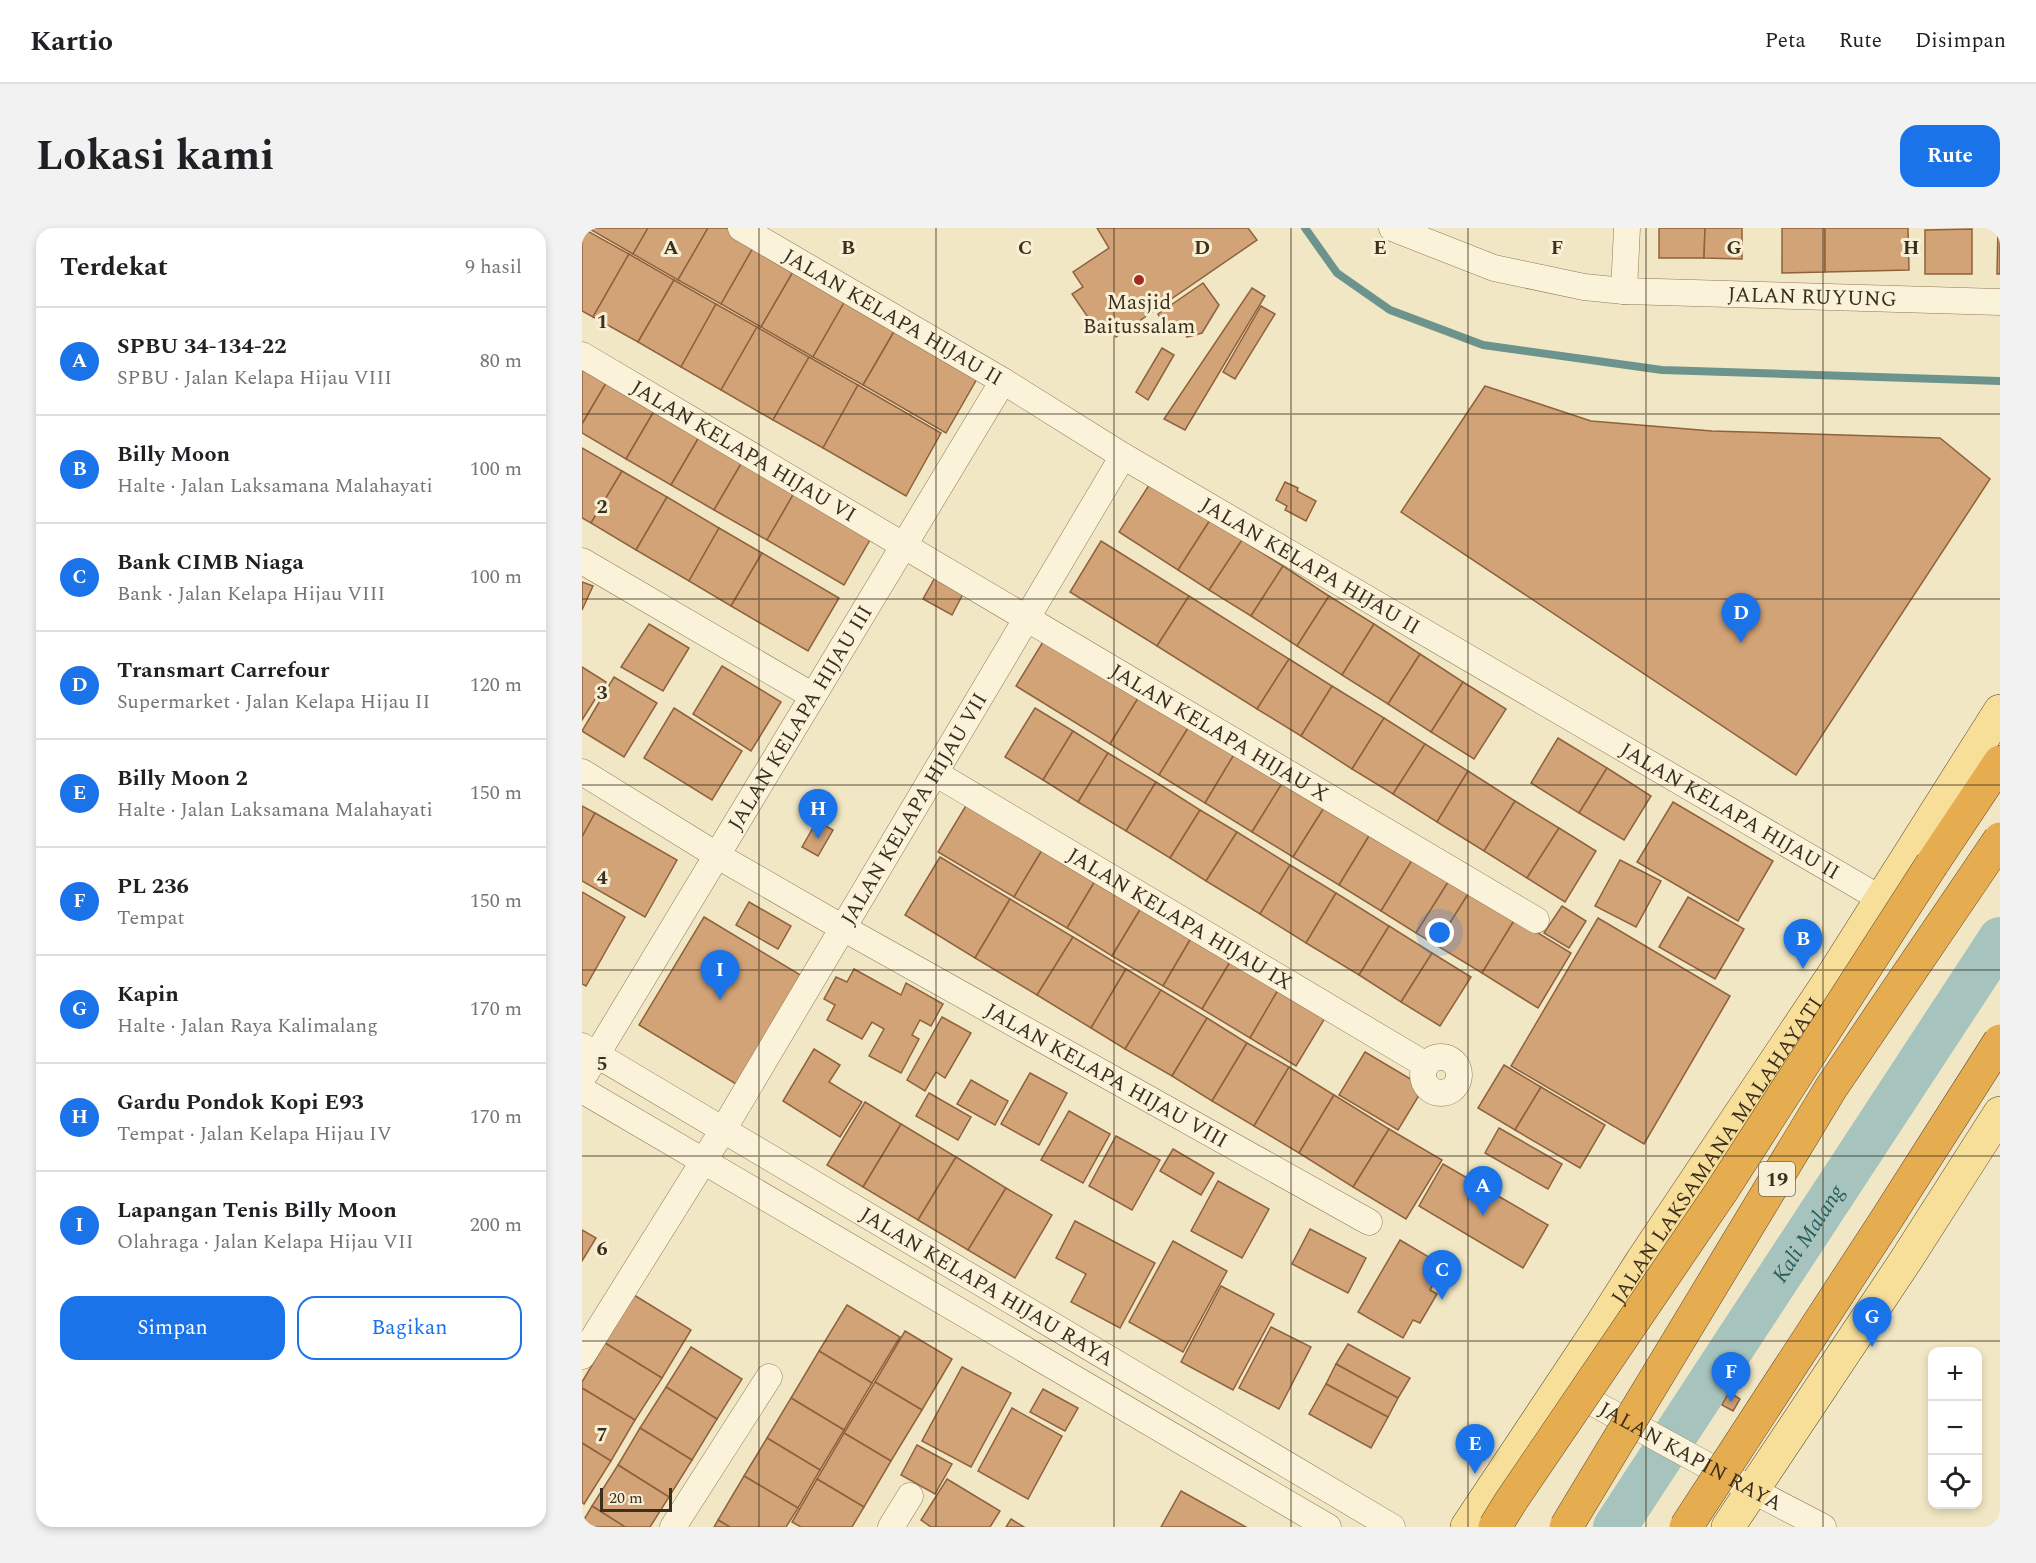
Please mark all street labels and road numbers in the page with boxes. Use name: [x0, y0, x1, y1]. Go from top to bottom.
street label: JALAN KELAPA HIJAU II: [776, 241, 1009, 394]
street label: JALAN RUYUNG: [1727, 279, 1897, 316]
street label: JALAN KELAPA HIJAU VI: [624, 372, 862, 531]
street label: JALAN KELAPA HIJAU II: [1194, 490, 1426, 643]
street label: JALAN KELAPA HIJAU III: [723, 602, 877, 836]
street label: JALAN KELAPA HIJAU X: [1104, 656, 1334, 811]
street label: JALAN KELAPA HIJAU VII: [833, 687, 996, 932]
street label: JALAN KELAPA HIJAU II: [1614, 735, 1846, 889]
street label: JALAN KELAPA HIJAU IX: [1061, 840, 1298, 999]
street label: JALAN LAKSAMANA MALAHAYATI: [1603, 991, 1831, 1311]
street label: JALAN KELAPA HIJAU VIII: [979, 995, 1233, 1157]
road number: 19: [1759, 1162, 1795, 1196]
street label: JALAN KELAPA HIJAU RAYA: [853, 1199, 1120, 1375]
street label: JALAN KAPIN RAYA: [1593, 1394, 1788, 1520]

